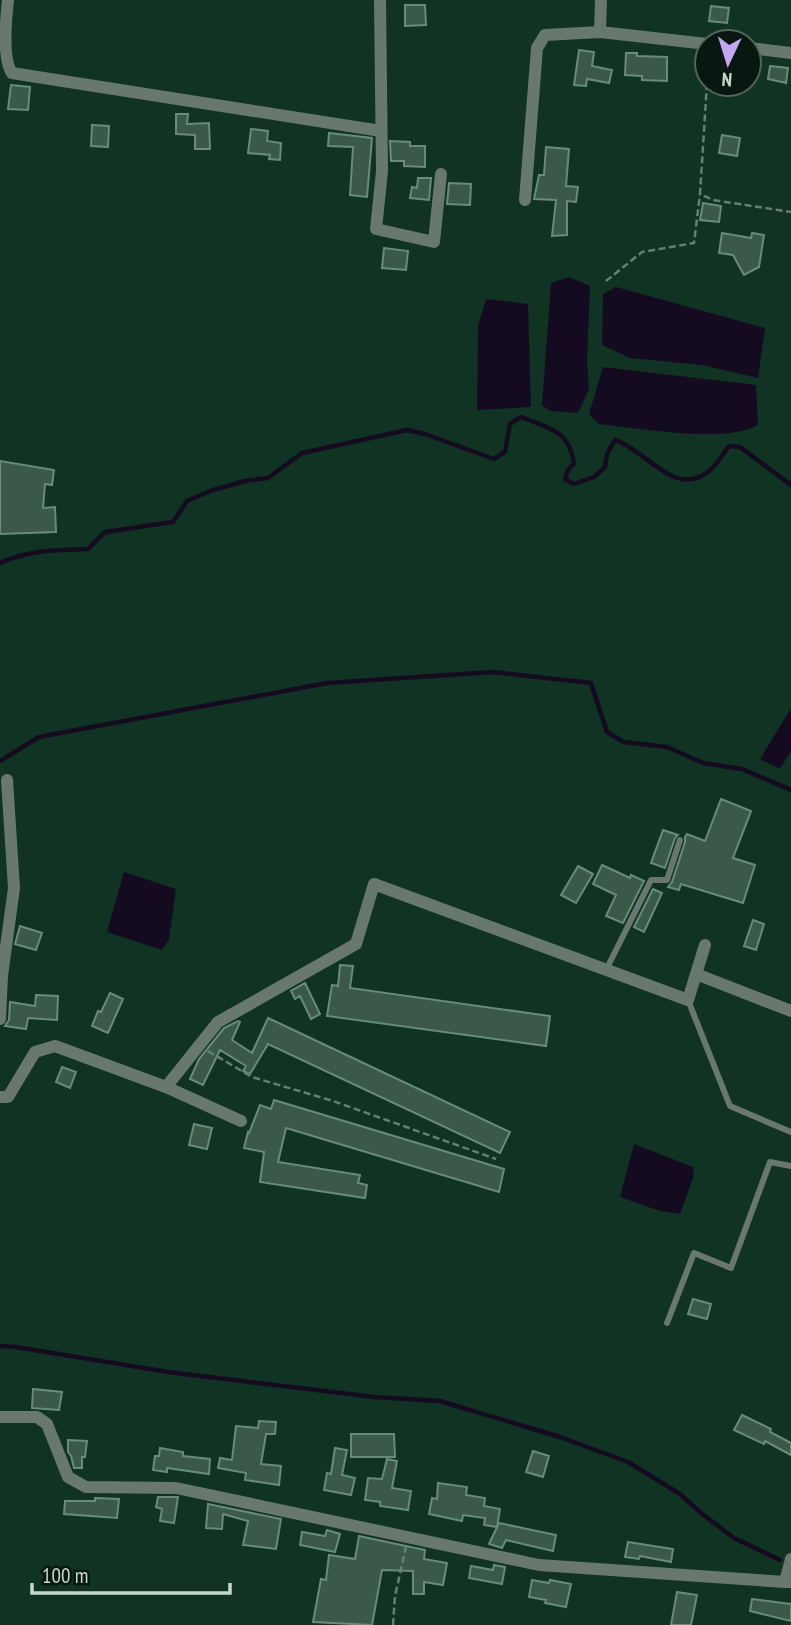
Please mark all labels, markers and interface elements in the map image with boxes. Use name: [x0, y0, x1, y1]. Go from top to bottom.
north arrow: [693, 28, 763, 98]
text: N: [721, 68, 733, 92]
scale bar: [32, 1552, 229, 1596]
text: 100 m: [42, 1562, 88, 1589]

